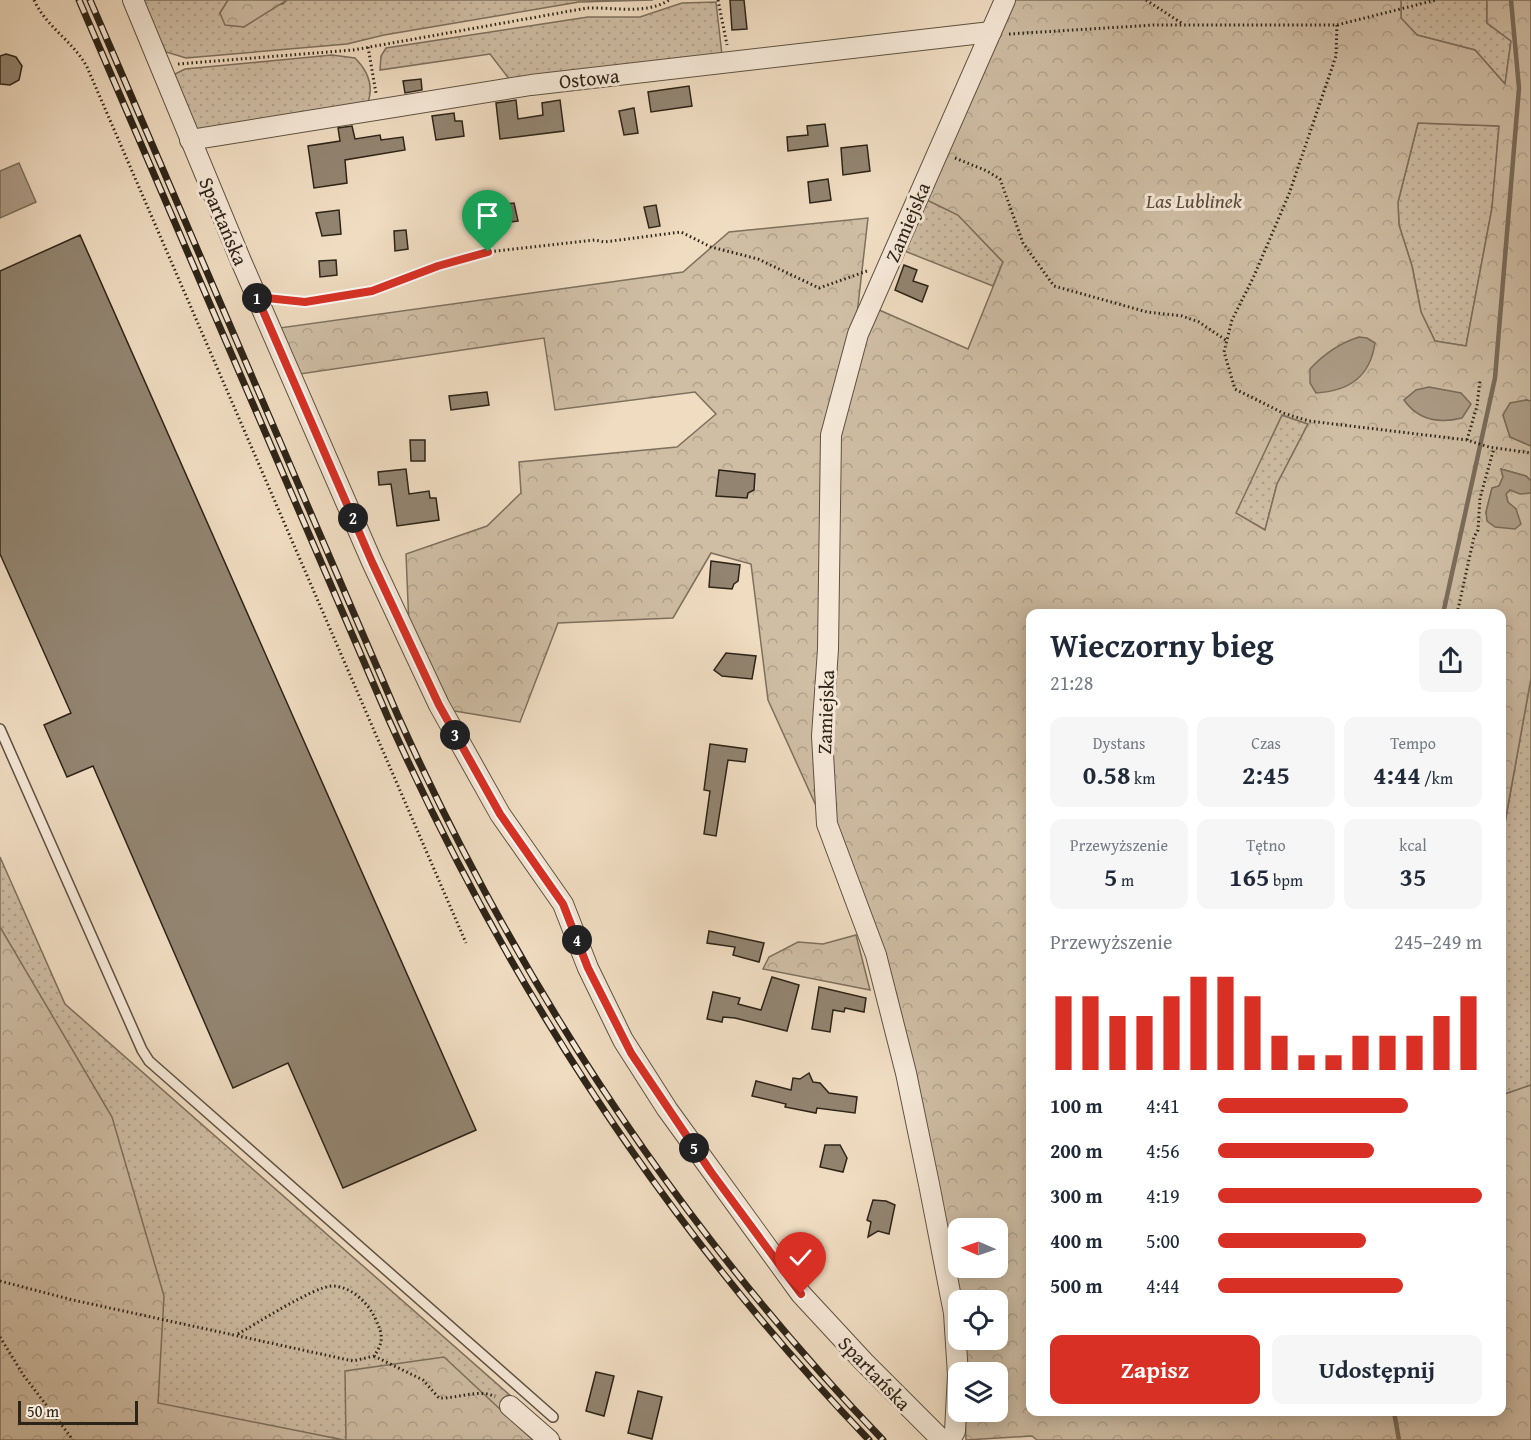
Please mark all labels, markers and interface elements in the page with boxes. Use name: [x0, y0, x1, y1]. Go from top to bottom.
street label: Ostowa: [557, 60, 621, 96]
street label: Spartańska: [192, 172, 256, 270]
street label: Zamiejska: [877, 177, 937, 266]
park label: Las Lublinek: [1145, 186, 1243, 215]
pin: [462, 190, 513, 252]
icon: arrive: [471, 199, 504, 232]
pin: 1: [242, 283, 272, 313]
text: 1: [253, 286, 261, 310]
pin: 2: [338, 503, 368, 533]
text: 2: [349, 506, 357, 530]
text: Wieczorny bieg: [1050, 621, 1274, 669]
button: share: [1419, 629, 1482, 692]
text: 21:28: [1050, 668, 1093, 697]
street label: Zamiejska: [809, 669, 841, 755]
pin: 3: [440, 720, 470, 750]
text: 3: [451, 723, 459, 747]
text: Dystans: [1093, 731, 1145, 755]
text: Czas: [1251, 731, 1281, 755]
text: Tempo: [1390, 731, 1436, 755]
text: 0.58: [1083, 755, 1131, 794]
text: 2:45: [1242, 755, 1290, 794]
text: 4:44: [1373, 755, 1421, 794]
text: km: [1131, 766, 1155, 790]
text: /km: [1421, 766, 1453, 790]
text: Przewyższenie: [1070, 833, 1168, 857]
text: Tętno: [1246, 833, 1286, 857]
text: kcal: [1399, 833, 1427, 857]
text: 5: [1104, 857, 1117, 896]
text: 165: [1229, 857, 1269, 896]
text: 35: [1400, 857, 1426, 896]
text: m: [1117, 868, 1134, 892]
text: bpm: [1269, 868, 1303, 892]
pin: 4: [562, 925, 592, 955]
text: Przewyższenie: [1050, 927, 1172, 956]
text: 245–249 m: [1394, 927, 1482, 956]
text: 4: [573, 928, 581, 952]
text: 100 m: [1050, 1091, 1103, 1120]
text: 4:41: [1146, 1091, 1180, 1120]
pin: 5: [679, 1133, 709, 1163]
text: 5: [690, 1136, 698, 1160]
text: 200 m: [1050, 1136, 1103, 1165]
text: 4:56: [1146, 1136, 1180, 1165]
text: 300 m: [1050, 1181, 1103, 1210]
text: 4:19: [1146, 1181, 1180, 1210]
north arrow: [948, 1218, 1008, 1278]
map controls: [948, 1218, 1008, 1422]
text: 400 m: [1050, 1226, 1103, 1255]
text: 5:00: [1146, 1226, 1180, 1255]
pin: [775, 1232, 826, 1294]
icon: check: [784, 1241, 817, 1274]
text: 500 m: [1050, 1271, 1103, 1300]
text: 4:44: [1146, 1271, 1180, 1300]
button: locate: [948, 1290, 1008, 1350]
street label: Spartańska: [832, 1329, 918, 1417]
button: Zapisz: [1050, 1335, 1260, 1404]
button: Udostępnij: [1272, 1335, 1482, 1404]
button: layers: [948, 1362, 1008, 1422]
scale bar: [18, 1398, 138, 1426]
text: 50 m: [27, 1399, 59, 1423]

